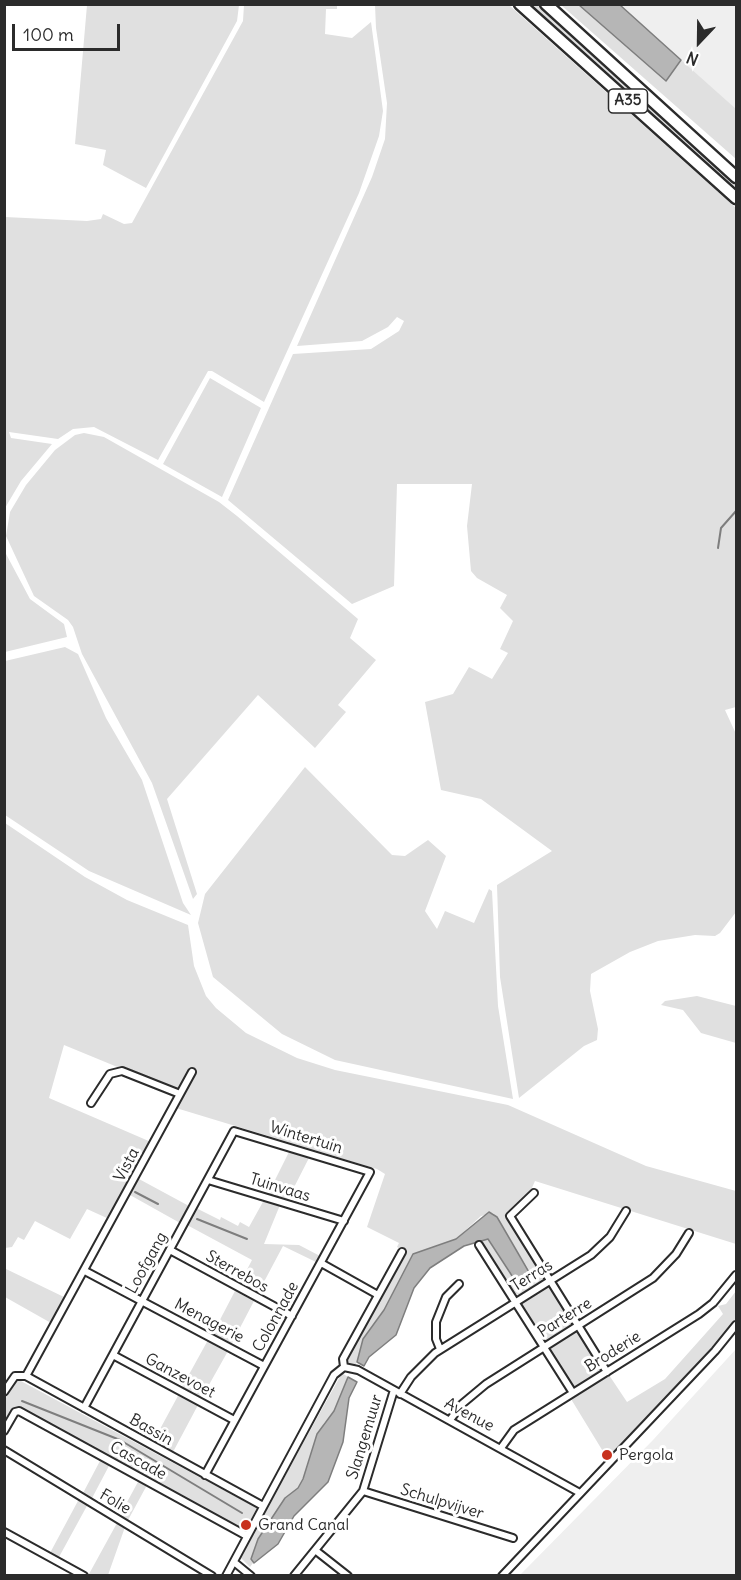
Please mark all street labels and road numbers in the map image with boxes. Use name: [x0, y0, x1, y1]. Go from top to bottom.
road number: A35: [608, 89, 648, 113]
street label: Wintertuin: [267, 1118, 345, 1158]
street label: Vista: [110, 1145, 144, 1185]
street label: Tuinvaas: [247, 1170, 313, 1206]
street label: Loofgang: [122, 1229, 172, 1297]
street label: Sterrebos: [202, 1247, 272, 1297]
street label: Terras: [508, 1256, 556, 1296]
street label: Colonnade: [249, 1278, 303, 1356]
street label: Parterre: [534, 1294, 596, 1342]
street label: Menagerie: [171, 1295, 247, 1347]
street label: Broderie: [581, 1327, 645, 1377]
street label: Ganzevoet: [142, 1350, 218, 1402]
street label: Slangemuur: [343, 1392, 387, 1482]
street label: Avenue: [441, 1394, 497, 1436]
street label: Bassin: [126, 1410, 176, 1450]
street label: Cascade: [106, 1438, 170, 1484]
street label: Schulpvijver: [398, 1480, 486, 1524]
street label: Folie: [96, 1485, 134, 1519]

